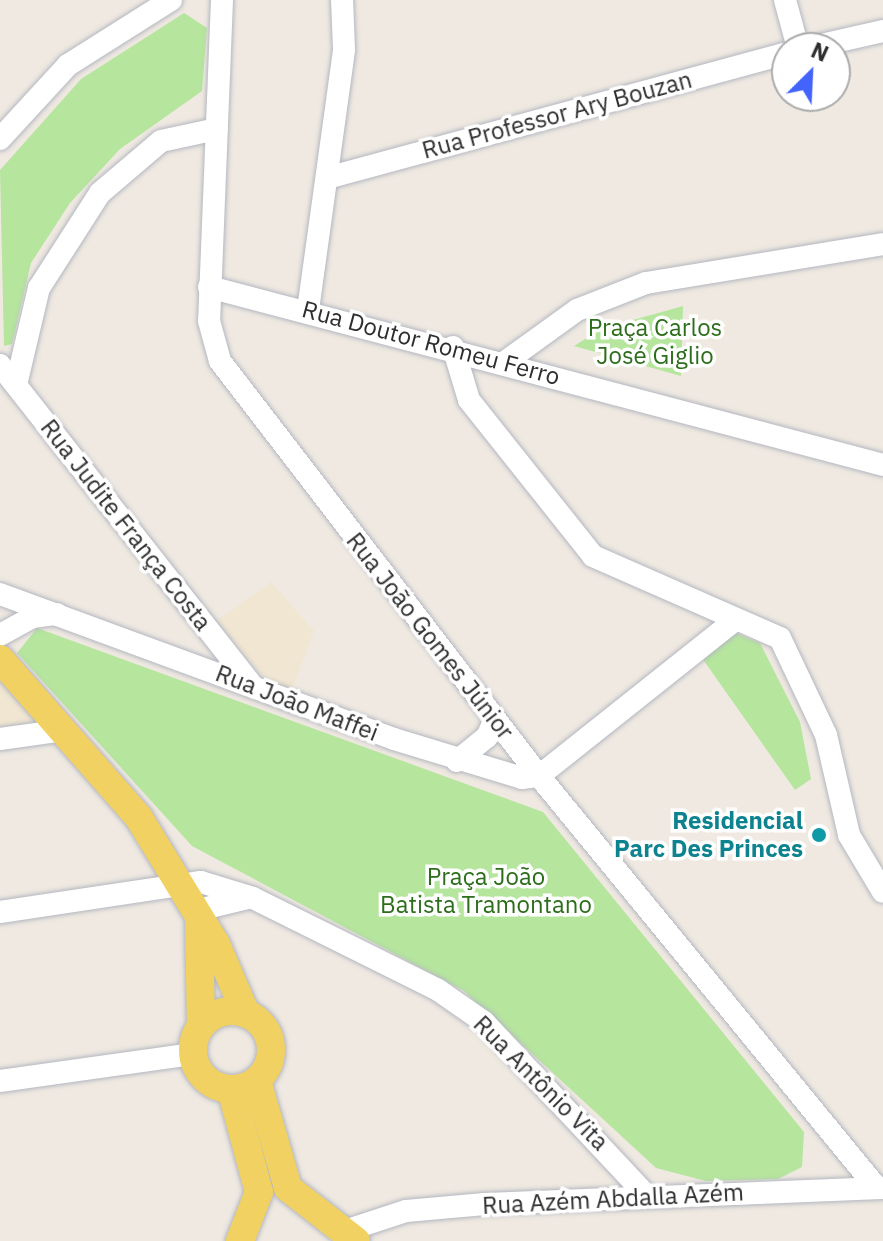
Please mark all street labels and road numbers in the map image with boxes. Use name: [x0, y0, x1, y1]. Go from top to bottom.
street label: Rua Professor Ary Bouzan: [419, 65, 695, 165]
street label: Rua Doutor Romeu Ferro: [299, 295, 563, 391]
street label: Rua Judite França Costa: [35, 414, 217, 636]
street label: Rua João Gomes Júnior: [340, 527, 520, 745]
street label: Rua João Maffei: [212, 659, 382, 747]
street label: Rua Antônio Vita: [468, 1010, 614, 1156]
street label: Rua Azém Abdalla Azém: [481, 1178, 745, 1220]

